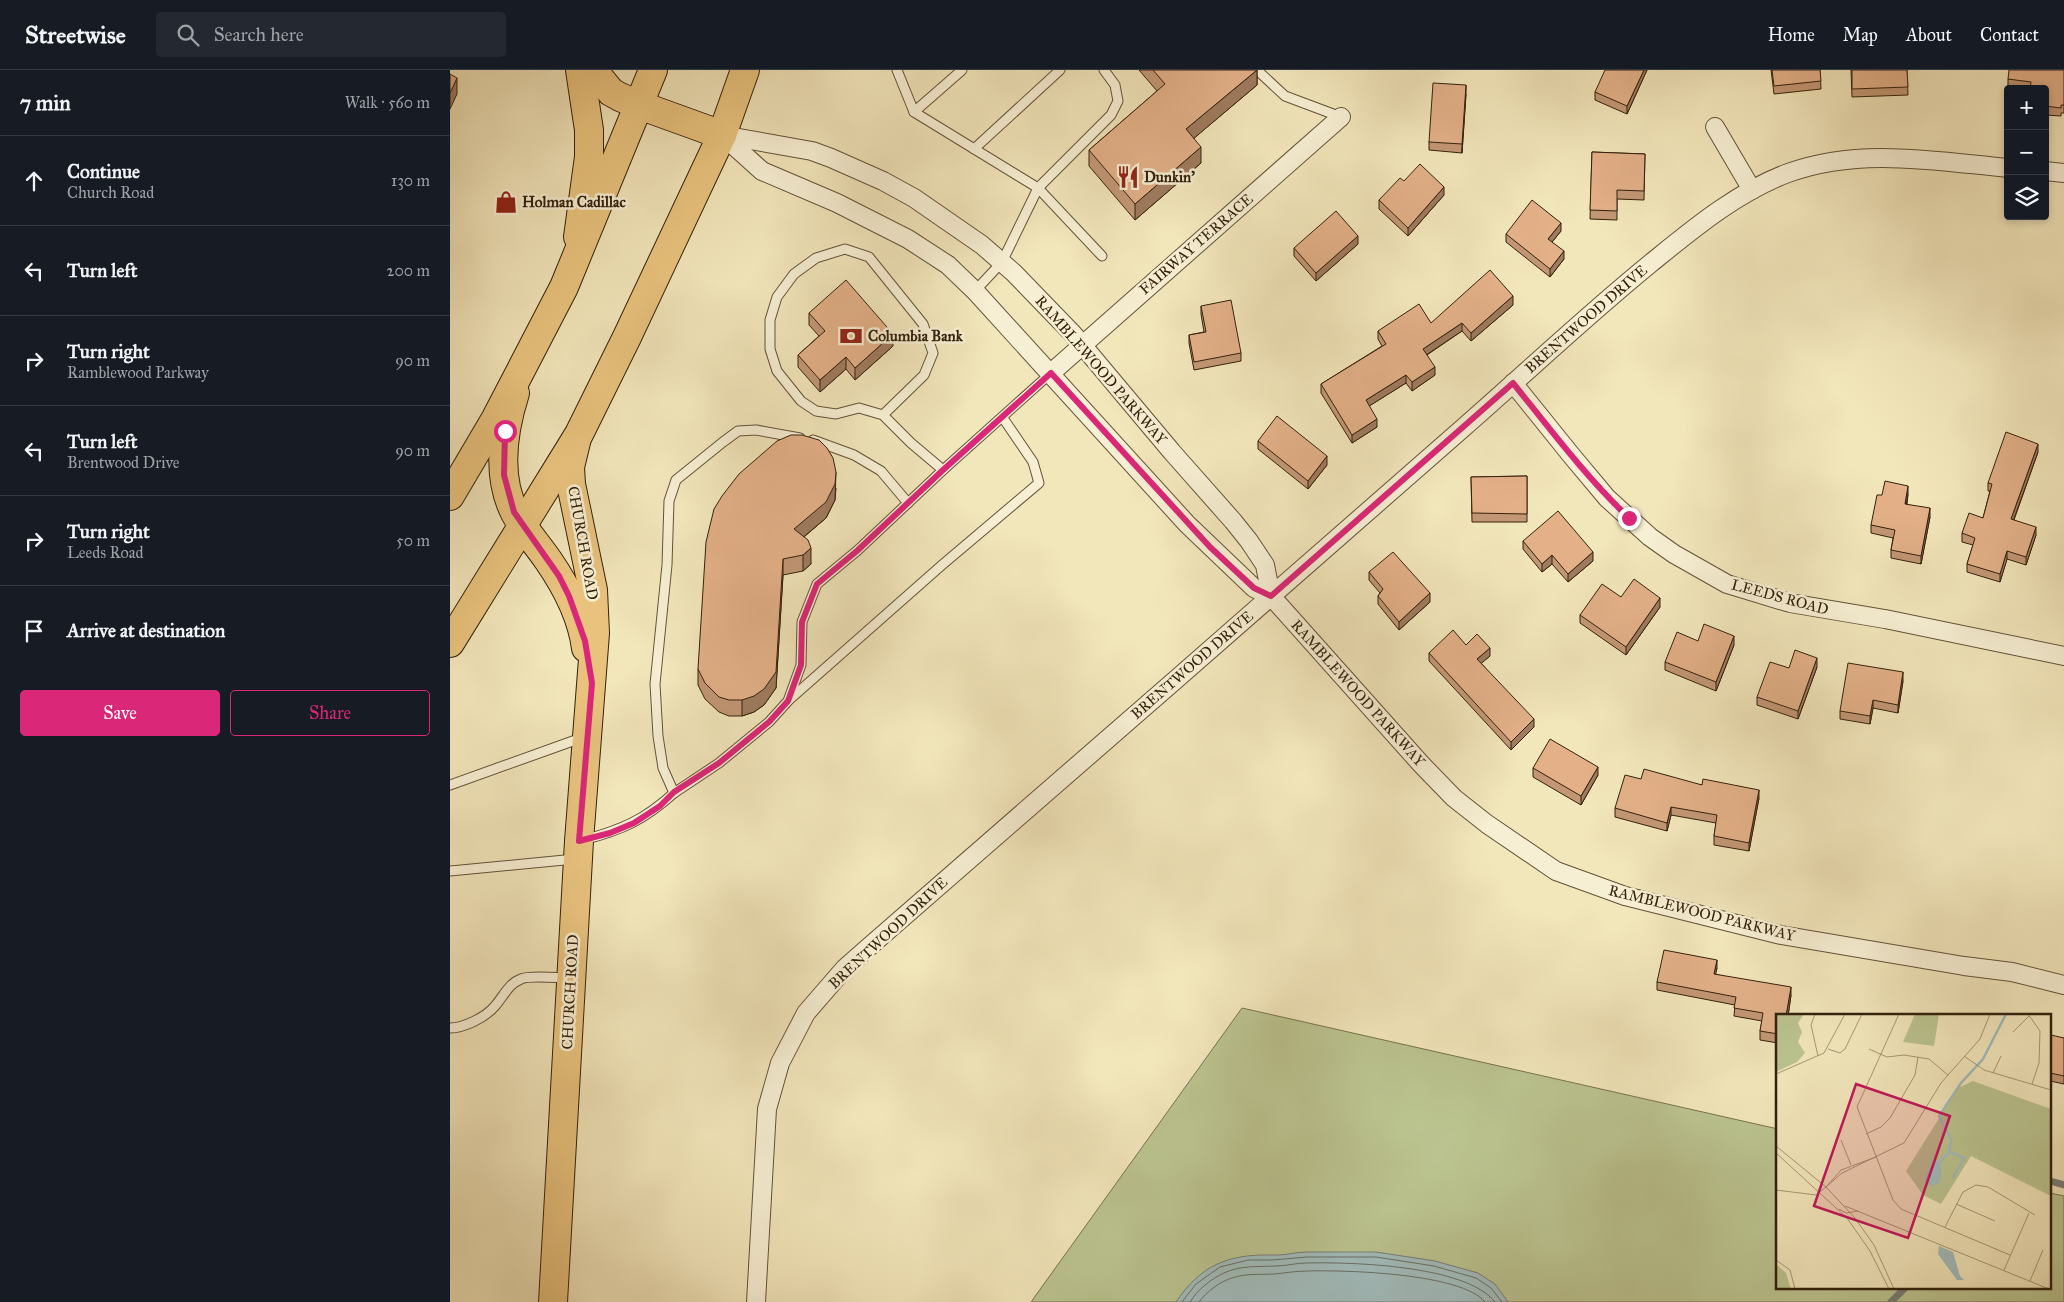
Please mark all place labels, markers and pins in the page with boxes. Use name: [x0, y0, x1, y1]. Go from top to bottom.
restaurant icon: Dunkin': [1115, 164, 1141, 190]
place label: Dunkin': [1144, 168, 1195, 186]
shop icon: Holman Cadillac: [493, 189, 519, 215]
place label: Holman Cadillac: [522, 193, 626, 211]
bank icon: Columbia Bank: [838, 323, 864, 349]
place label: Columbia Bank: [868, 327, 964, 345]

